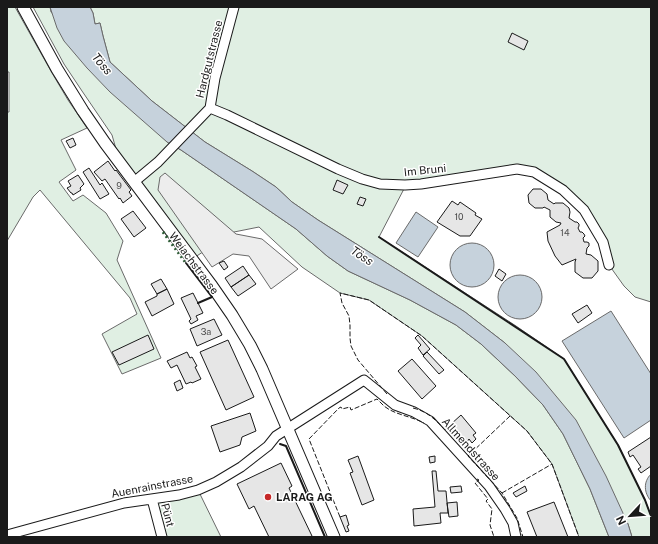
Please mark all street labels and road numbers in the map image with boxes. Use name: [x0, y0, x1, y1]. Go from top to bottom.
street label: Hardgutstrasse: [194, 19, 224, 99]
street label: Im Bruni: [403, 162, 447, 178]
street label: Weiachstrasse: [167, 230, 221, 296]
street label: Allmendstrasse: [440, 415, 502, 483]
street label: Auenrainstrasse: [110, 472, 194, 500]
street label: Pünt: [159, 502, 177, 528]

